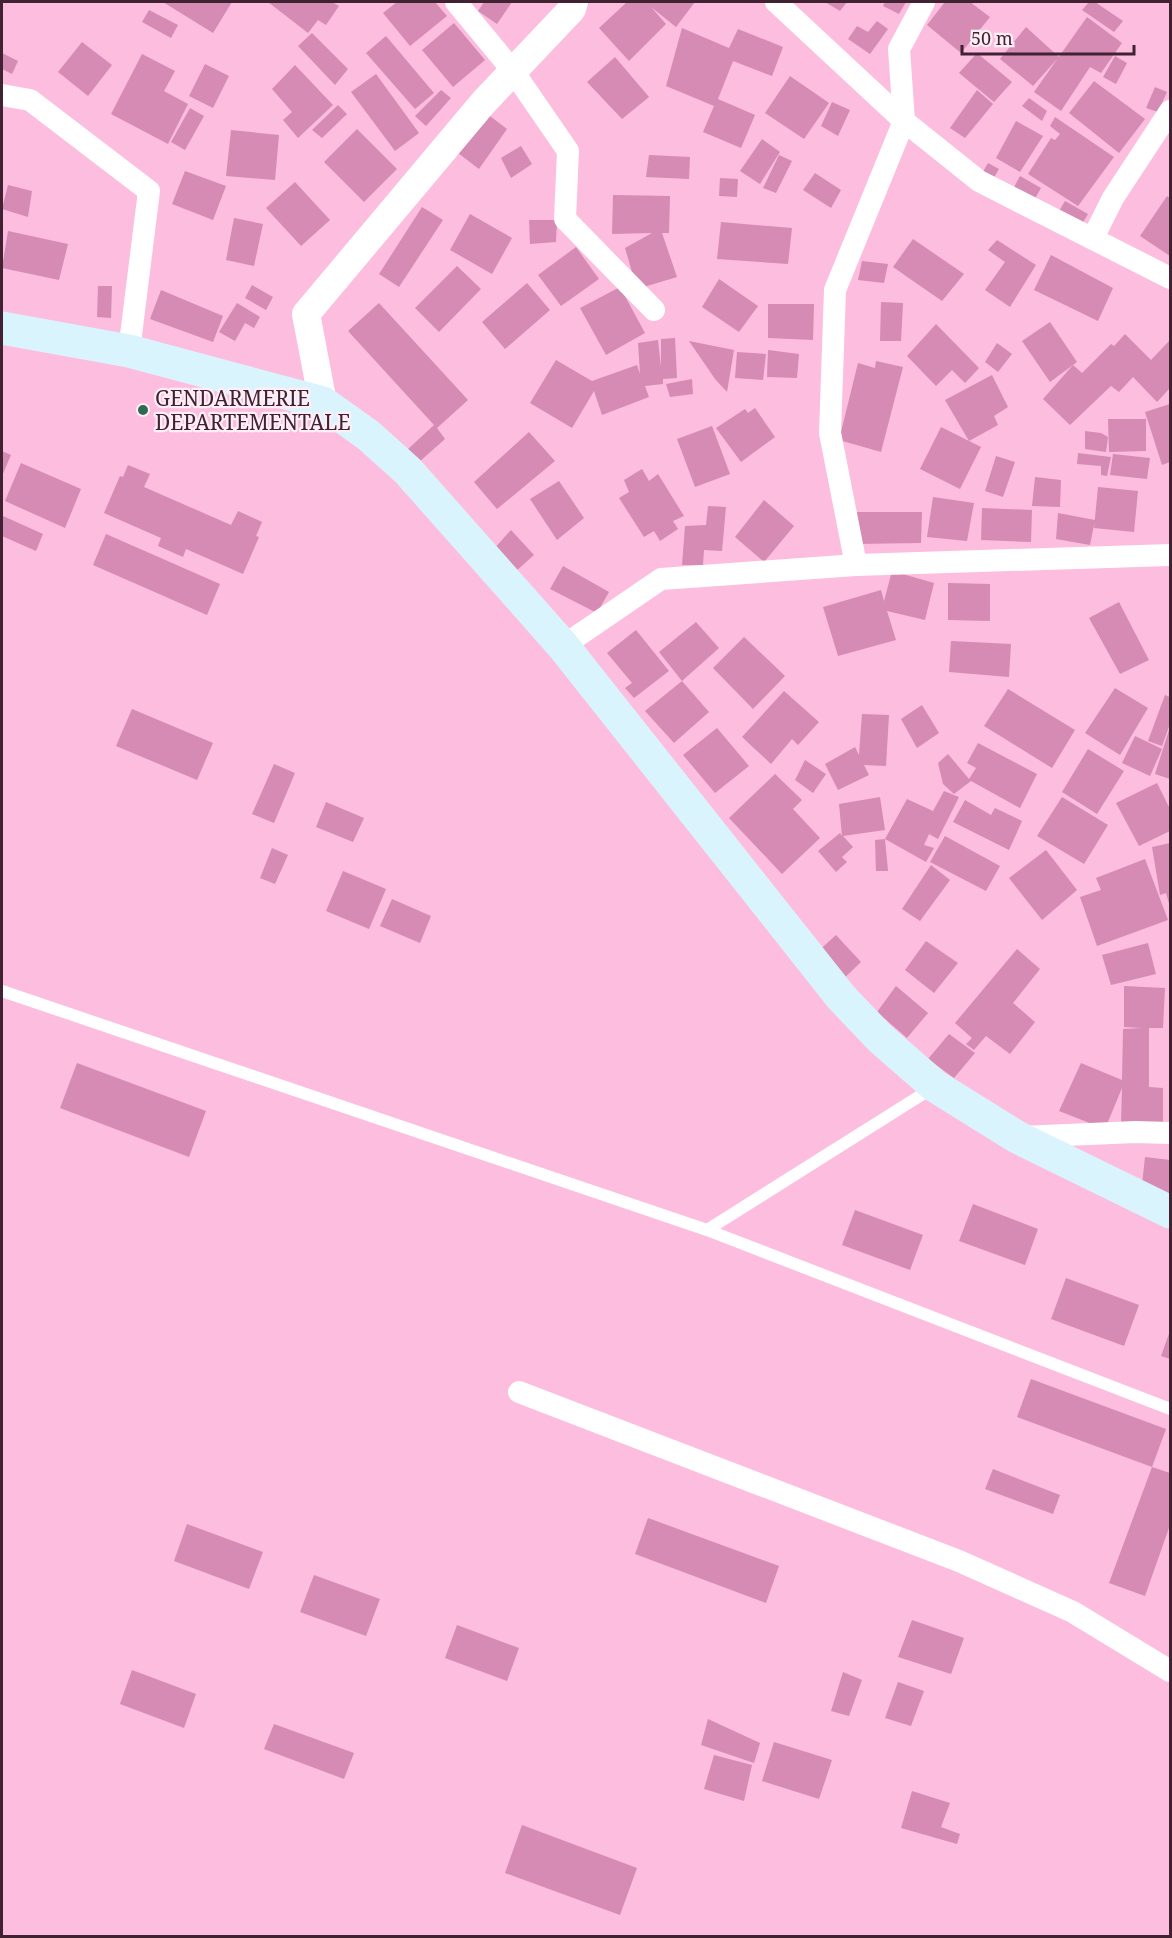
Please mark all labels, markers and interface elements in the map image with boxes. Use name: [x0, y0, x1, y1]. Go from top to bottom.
scale bar: [962, 18, 1134, 56]
text: 50 m: [971, 26, 1013, 50]
place label: GENDARMERIE DEPARTEMENTALE: [155, 384, 351, 436]
marker: GENDARMERIE DEPARTEMENTALE: [136, 403, 150, 417]

